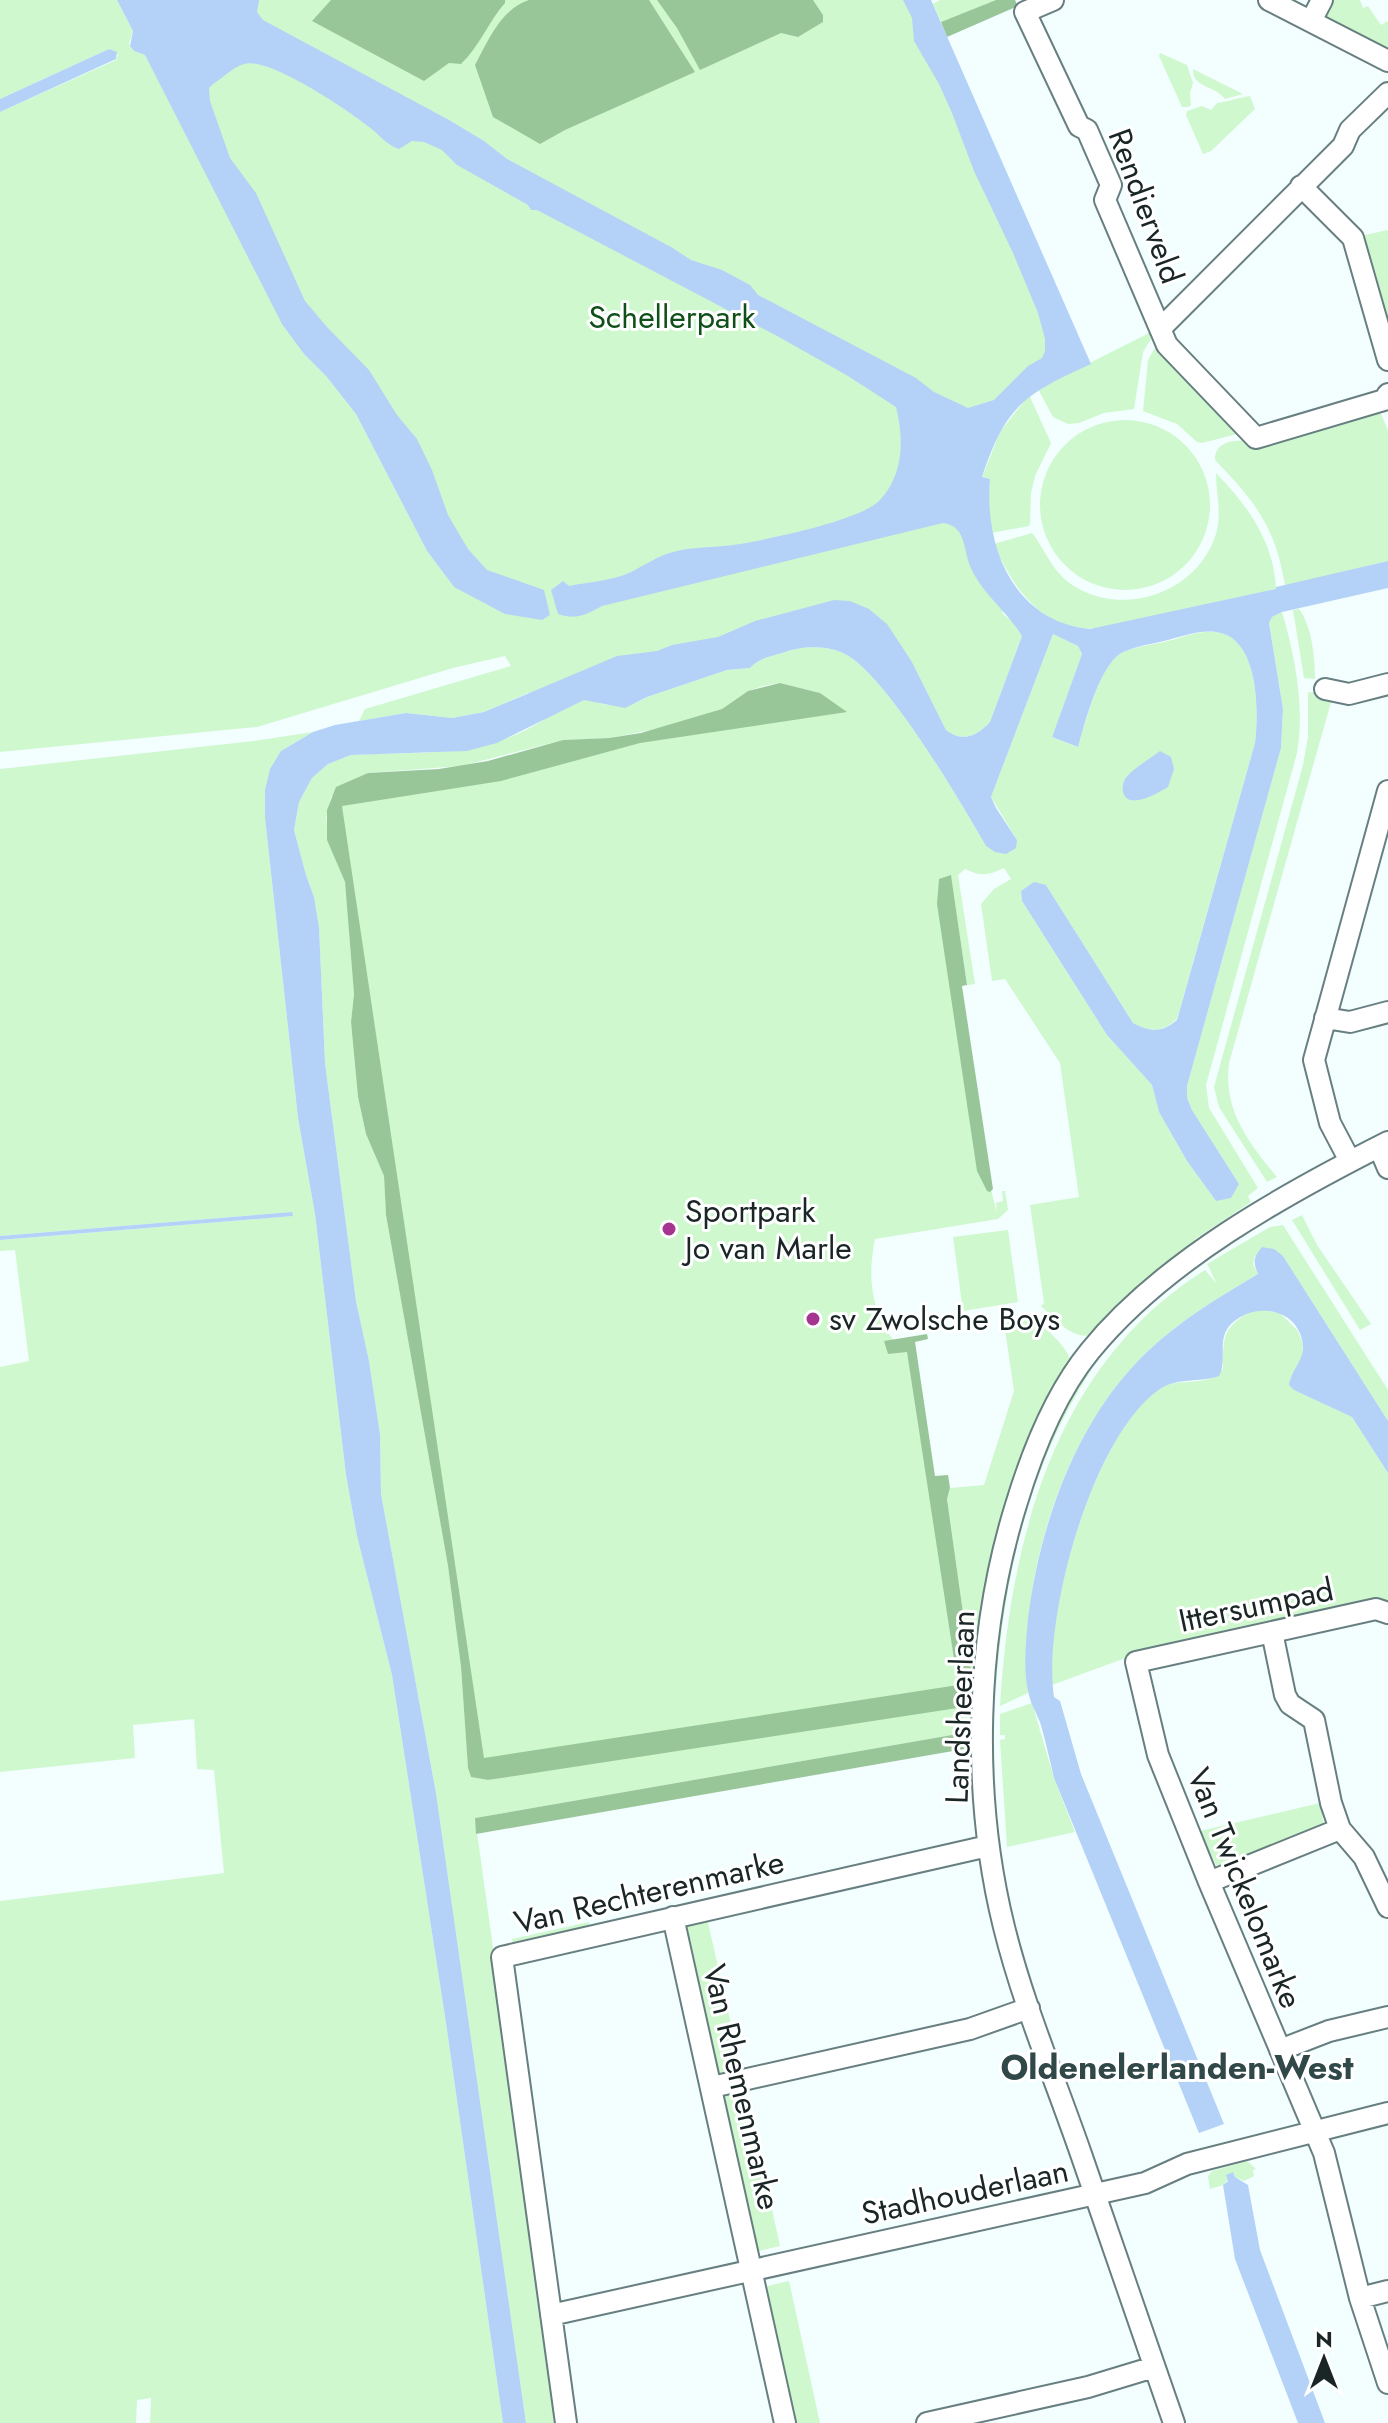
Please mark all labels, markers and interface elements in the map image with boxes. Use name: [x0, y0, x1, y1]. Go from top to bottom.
street label: Rendierveld: [1097, 122, 1195, 290]
park label: Schellerpark: [589, 294, 756, 340]
place label: Sportpark Jo van Marle: [681, 1188, 852, 1271]
marker: Sportpark Jo van Marle: [660, 1220, 678, 1238]
place label: sv Zwolsche Boys: [829, 1296, 1060, 1342]
marker: sv Zwolsche Boys: [804, 1310, 822, 1328]
street label: Ittersumpad: [1174, 1566, 1338, 1644]
street label: Landsheerlaan: [934, 1610, 986, 1804]
street label: Van Twickelomarke: [1176, 1761, 1314, 2015]
street label: Van Rechterenmarke: [510, 1839, 788, 1945]
street label: Van Rhemenmarke: [691, 1960, 793, 2214]
district label: Oldenelerlanden-West: [1000, 2043, 1354, 2092]
street label: Stadhouderlaan: [857, 2148, 1073, 2236]
north arrow: [1284, 2319, 1364, 2399]
text: N: [1315, 2323, 1333, 2355]

